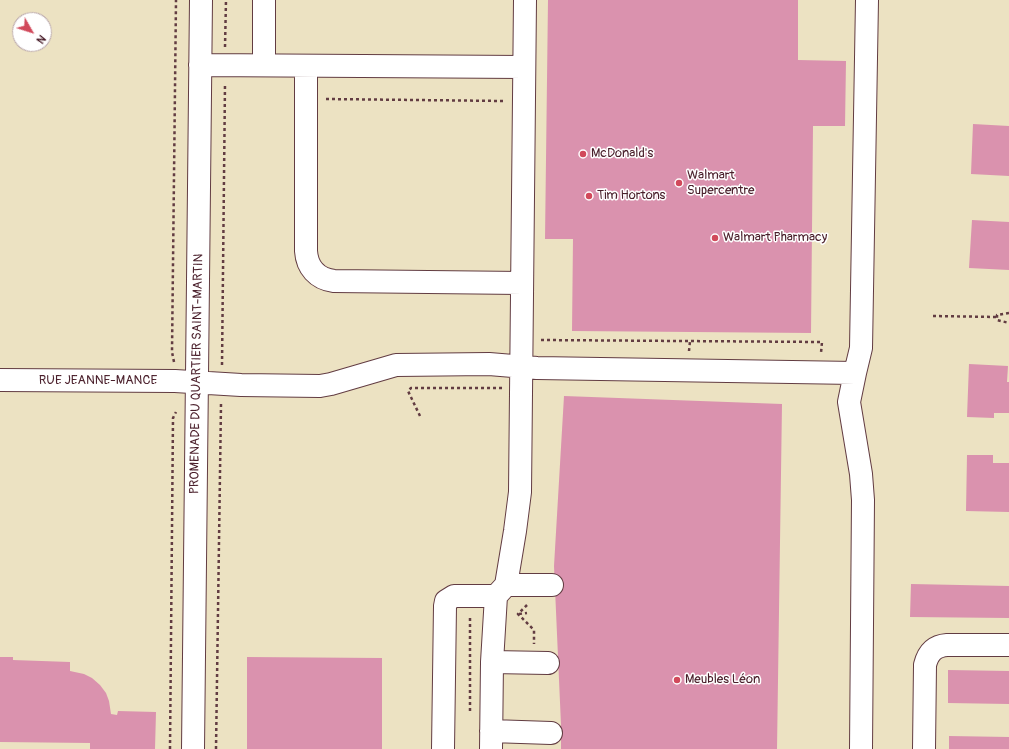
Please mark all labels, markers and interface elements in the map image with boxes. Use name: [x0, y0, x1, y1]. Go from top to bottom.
north arrow: [12, 12, 52, 52]
text: N: [34, 32, 48, 46]
place label: McDonald's: [591, 146, 653, 162]
marker: McDonald's: [578, 149, 588, 159]
place label: Walmart Supercentre: [687, 168, 754, 199]
marker: Walmart Supercentre: [674, 178, 684, 188]
place label: Tim Hortons: [597, 188, 665, 204]
marker: Tim Hortons: [584, 191, 594, 201]
place label: Walmart Pharmacy: [723, 230, 827, 246]
marker: Walmart Pharmacy: [710, 233, 720, 243]
street label: PROMENADE DU QUARTIER SAINT-MARTIN: [187, 254, 207, 494]
street label: RUE JEANNE-MANCE: [39, 373, 157, 389]
place label: Meubles Léon: [685, 672, 760, 688]
marker: Meubles Léon: [672, 675, 682, 685]

